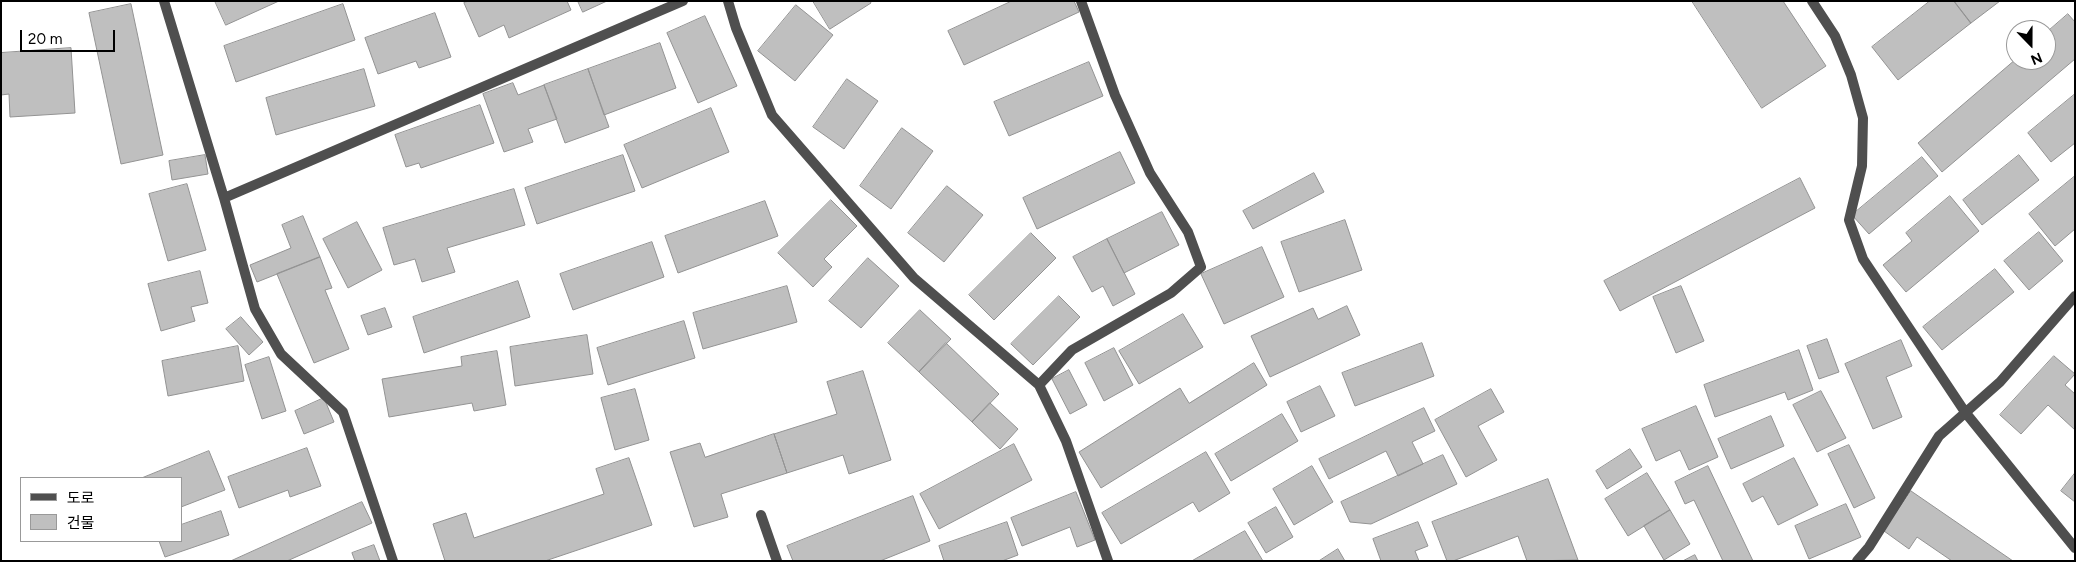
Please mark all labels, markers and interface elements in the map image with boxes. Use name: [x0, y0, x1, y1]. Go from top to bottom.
scale bar: [22, 20, 118, 52]
north arrow: [2006, 20, 2056, 70]
text: 20 m: [28, 30, 62, 48]
text: N: [2028, 49, 2045, 68]
legend: [20, 477, 182, 542]
text: 도로: [67, 489, 95, 507]
text: 건물: [67, 514, 95, 532]

